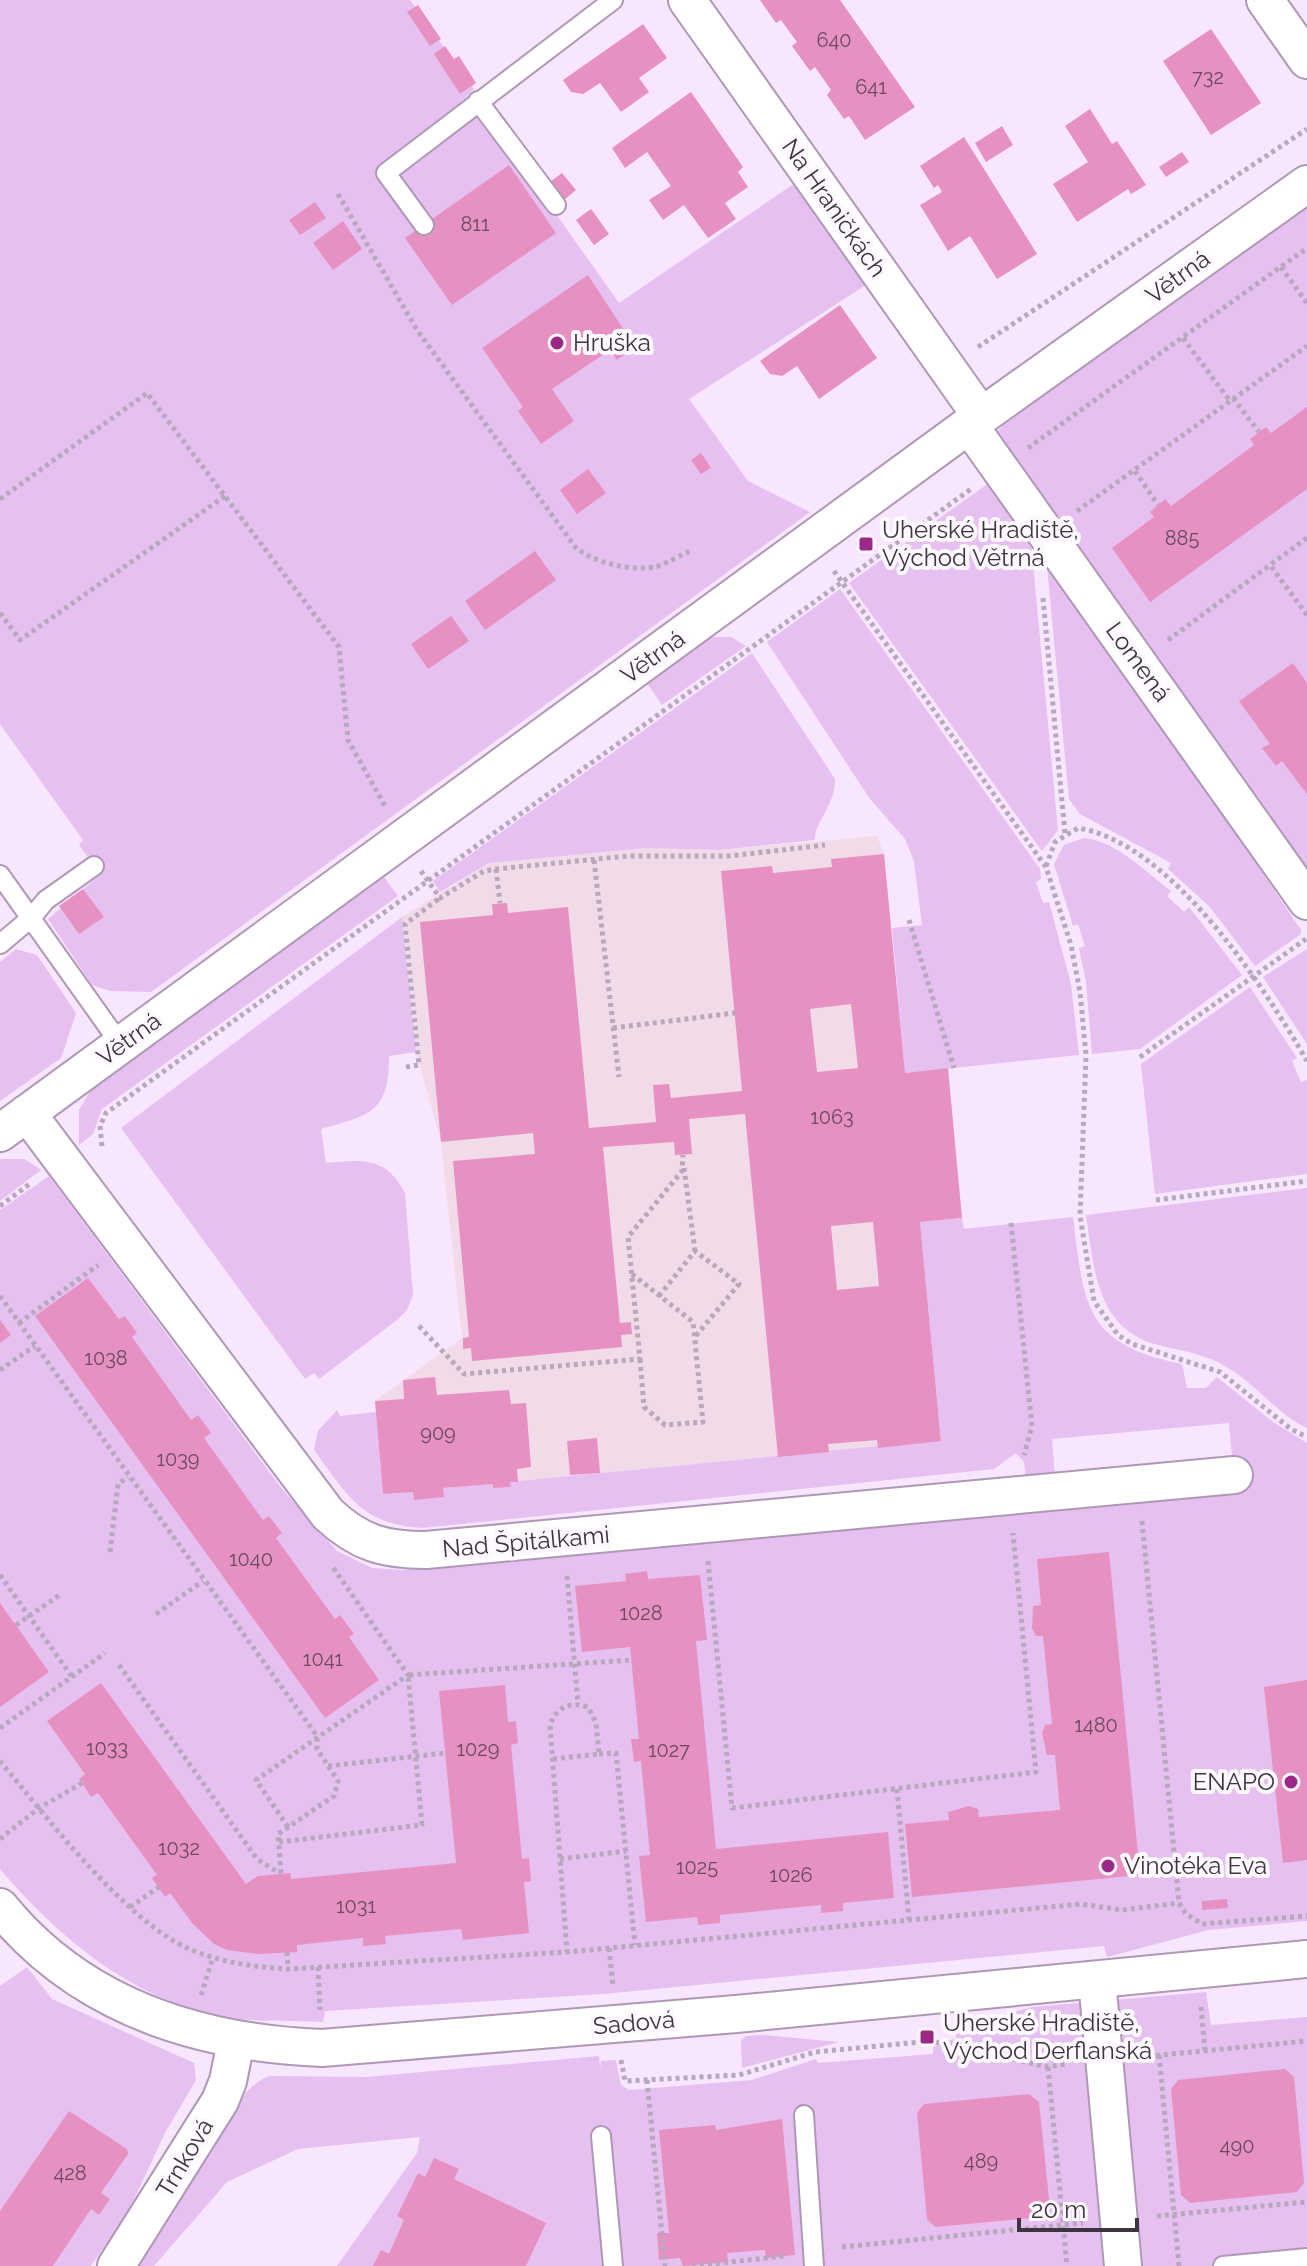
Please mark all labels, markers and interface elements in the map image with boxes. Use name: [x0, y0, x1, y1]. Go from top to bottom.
house number: 640: [816, 28, 852, 52]
house number: 732: [1192, 65, 1224, 89]
house number: 641: [855, 75, 887, 99]
street label: Na Hraničkách: [776, 133, 893, 282]
house number: 811: [461, 212, 490, 236]
street label: Větrná: [1140, 244, 1215, 310]
place label: Hruška: [573, 328, 651, 357]
marker: Hruška: [548, 334, 566, 352]
place label: Uherské Hradiště, Východ Větrná: [882, 515, 1079, 572]
house number: 885: [1165, 526, 1199, 550]
marker: Uherské Hradiště, Východ Větrná: [857, 535, 875, 553]
street label: Lomená: [1100, 616, 1177, 707]
street label: Větrná: [615, 624, 690, 690]
street label: Větrná: [91, 1006, 166, 1072]
house number: 1063: [810, 1105, 854, 1129]
house number: 1038: [84, 1346, 128, 1370]
house number: 909: [420, 1421, 456, 1445]
house number: 1039: [156, 1447, 200, 1471]
street label: Nad Špitálkami: [441, 1519, 611, 1563]
house number: 1040: [229, 1547, 273, 1571]
house number: 1028: [619, 1601, 663, 1625]
house number: 1041: [303, 1647, 344, 1671]
house number: 1480: [1074, 1713, 1118, 1737]
house number: 1033: [86, 1736, 128, 1760]
house number: 1029: [457, 1737, 499, 1761]
house number: 1027: [648, 1738, 690, 1762]
place label: ENAPO: [1193, 1767, 1275, 1796]
marker: ENAPO: [1282, 1773, 1300, 1791]
house number: 1032: [158, 1836, 200, 1860]
place label: Vinotéka Eva: [1124, 1851, 1267, 1880]
house number: 1025: [676, 1855, 718, 1879]
marker: Vinotéka Eva: [1099, 1857, 1117, 1875]
house number: 1026: [769, 1863, 813, 1887]
house number: 1031: [336, 1894, 376, 1918]
street label: Sadová: [592, 2004, 676, 2041]
place label: Uherské Hradiště, Východ Derflanská: [943, 2008, 1152, 2065]
marker: Uherské Hradiště, Východ Derflanská: [918, 2028, 936, 2046]
street label: Trnková: [150, 2113, 219, 2202]
house number: 490: [1220, 2134, 1254, 2158]
house number: 489: [964, 2149, 998, 2173]
house number: 428: [53, 2161, 87, 2185]
scale bar: [1019, 2182, 1137, 2232]
text: 20 m: [1031, 2195, 1086, 2224]

